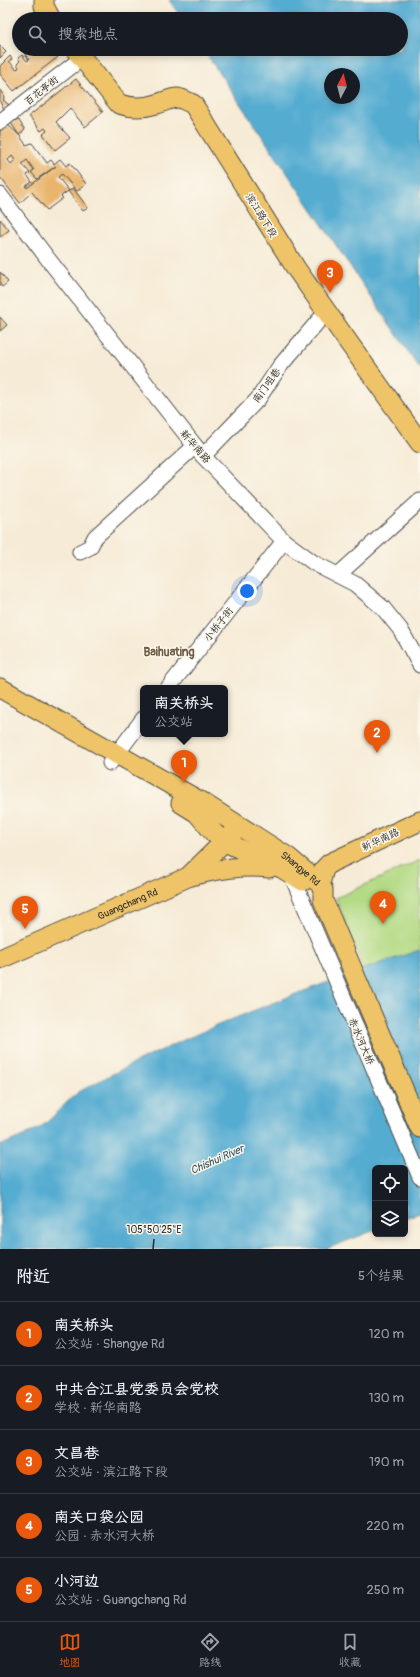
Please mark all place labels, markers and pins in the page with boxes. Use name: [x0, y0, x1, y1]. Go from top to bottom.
pin: 3: [317, 260, 343, 293]
pin: 2: [364, 720, 390, 753]
pin: 1: [171, 750, 197, 783]
pin: 4: [370, 891, 396, 924]
pin: 5: [12, 896, 38, 929]

